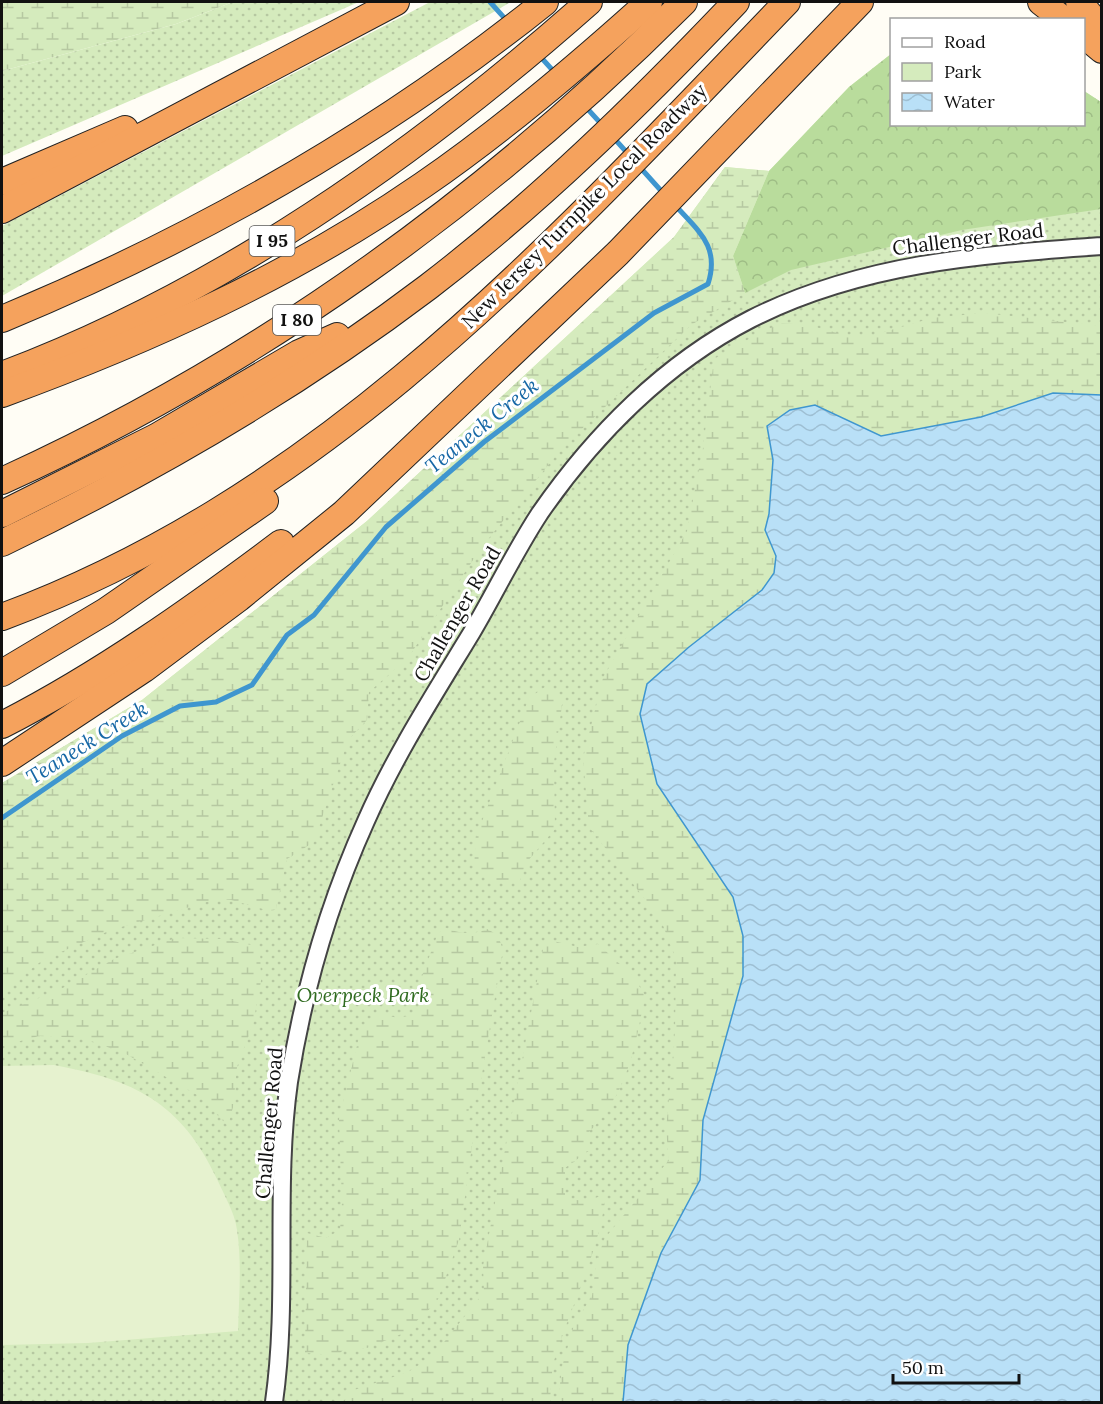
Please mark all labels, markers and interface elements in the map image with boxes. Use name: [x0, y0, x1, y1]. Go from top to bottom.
legend: [890, 18, 1085, 126]
text: Road: [944, 30, 986, 53]
text: Park: [944, 60, 982, 83]
street label: New Jersey Turnpike Local Roadway: [456, 77, 712, 334]
text: Water: [944, 90, 995, 113]
street label: Challenger Road: [891, 217, 1045, 260]
road number: I 95: [250, 226, 294, 256]
road number: I 80: [273, 305, 321, 335]
water label: Teaneck Creek: [420, 372, 544, 479]
street label: Challenger Road: [408, 542, 505, 686]
water label: Teaneck Creek: [21, 695, 152, 791]
park label: Overpeck Park: [297, 982, 429, 1007]
street label: Challenger Road: [249, 1046, 288, 1200]
scale bar: [893, 1347, 1019, 1385]
text: 50 m: [902, 1356, 944, 1379]

